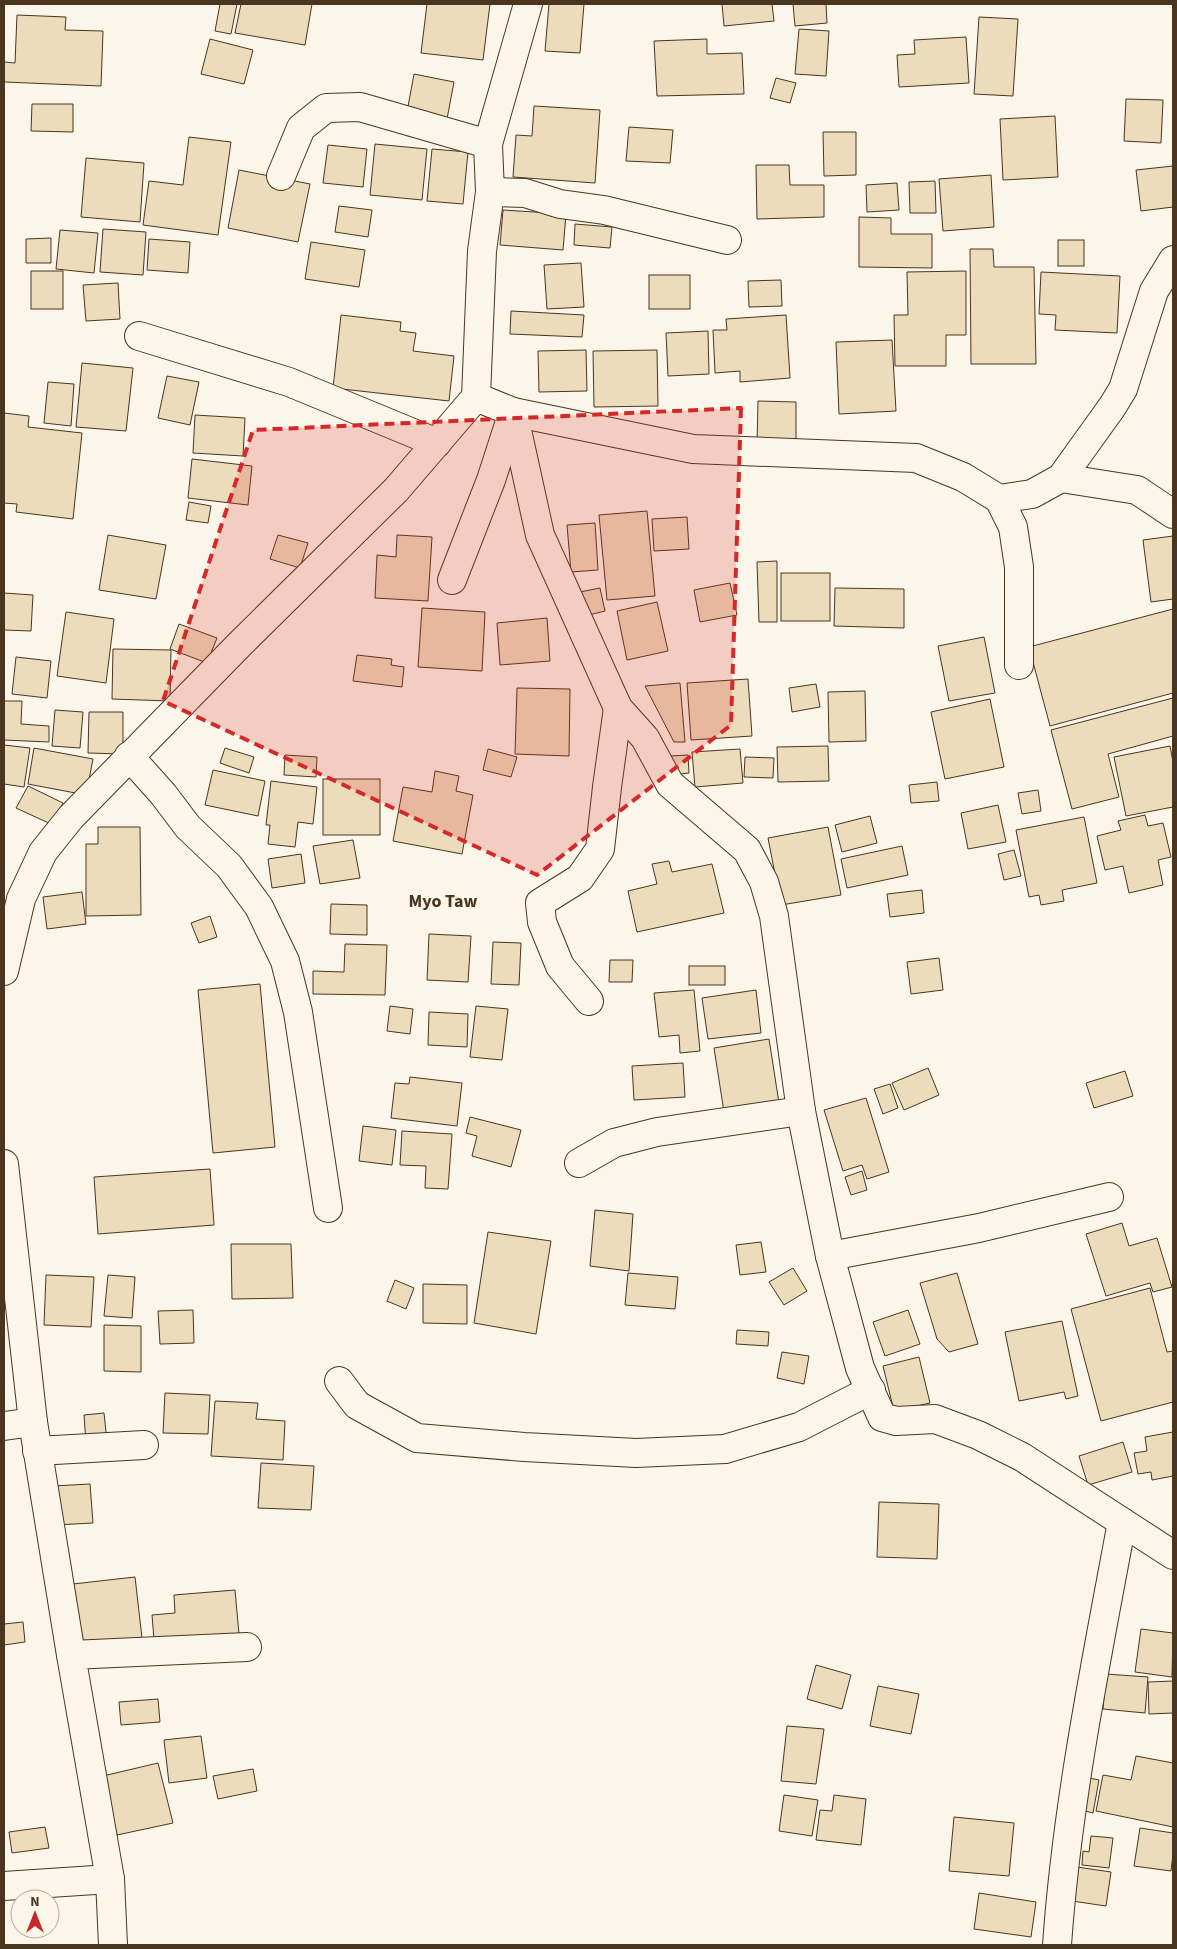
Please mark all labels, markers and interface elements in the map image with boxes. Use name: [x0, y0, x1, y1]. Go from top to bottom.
district label: Myo Taw: [409, 889, 477, 914]
north arrow: [10, 1889, 60, 1939]
text: N: [30, 1892, 40, 1912]

